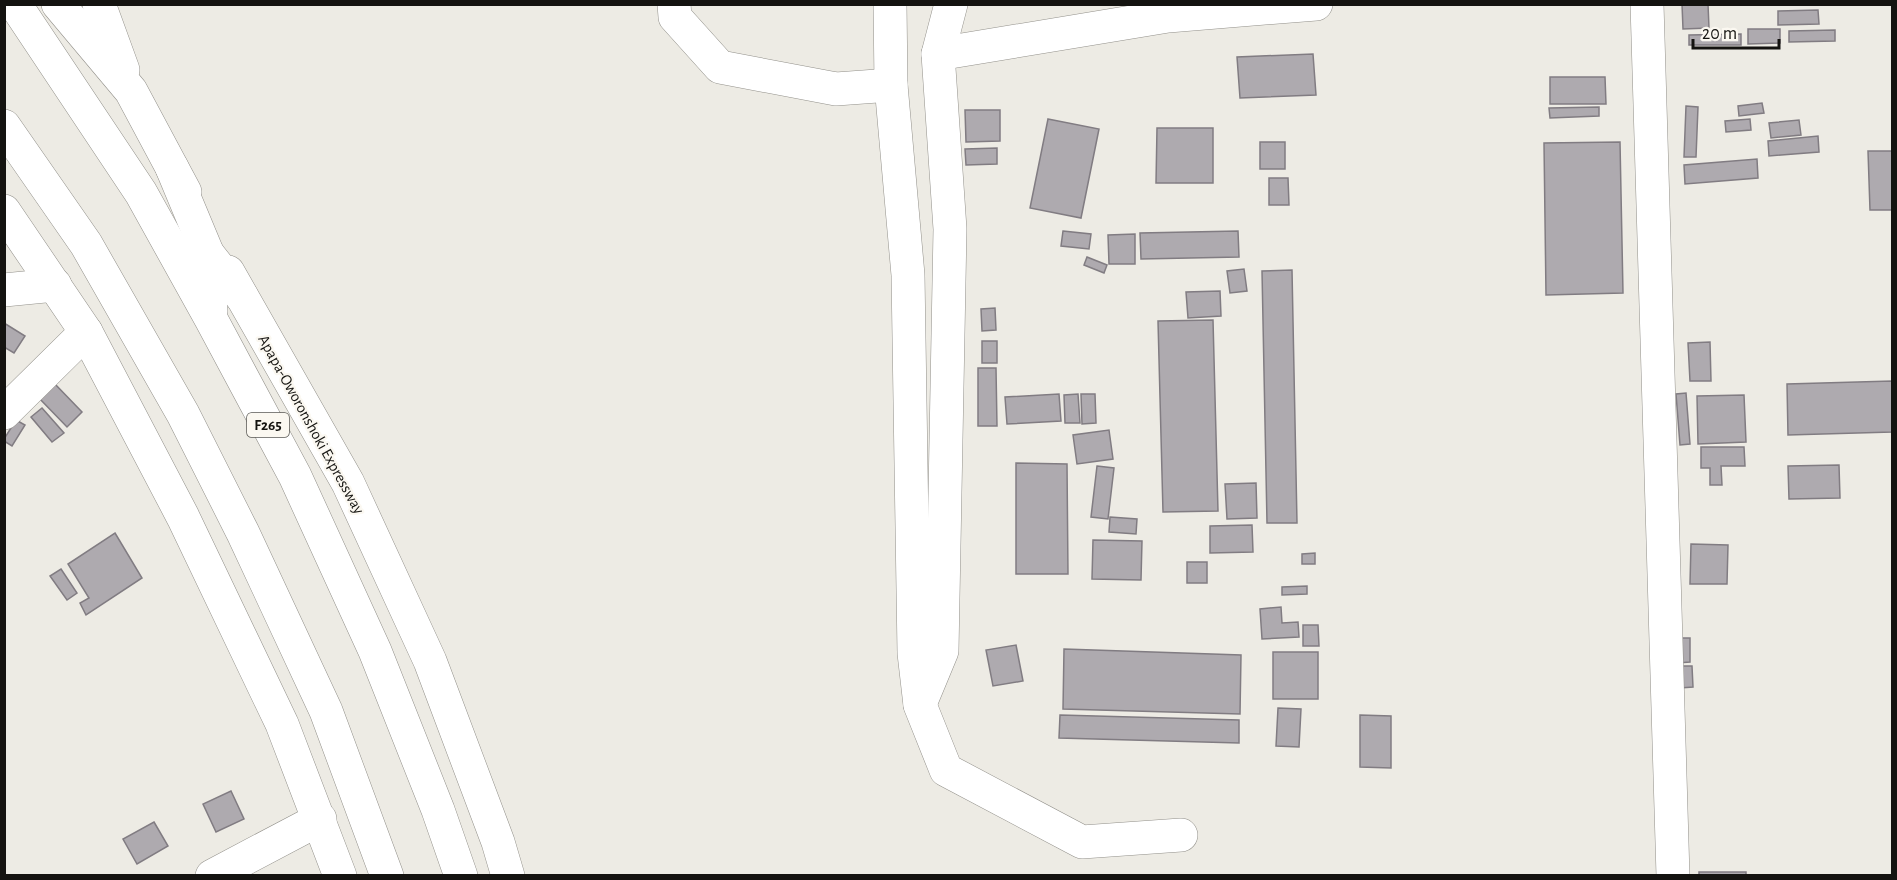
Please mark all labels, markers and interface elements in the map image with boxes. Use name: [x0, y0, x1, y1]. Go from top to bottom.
scale bar: [1693, 12, 1778, 50]
text: 20 m: [1702, 25, 1737, 43]
street label: Apapa-Oworonshoki Expressway: [254, 332, 367, 517]
road number: F265: [247, 413, 289, 437]

